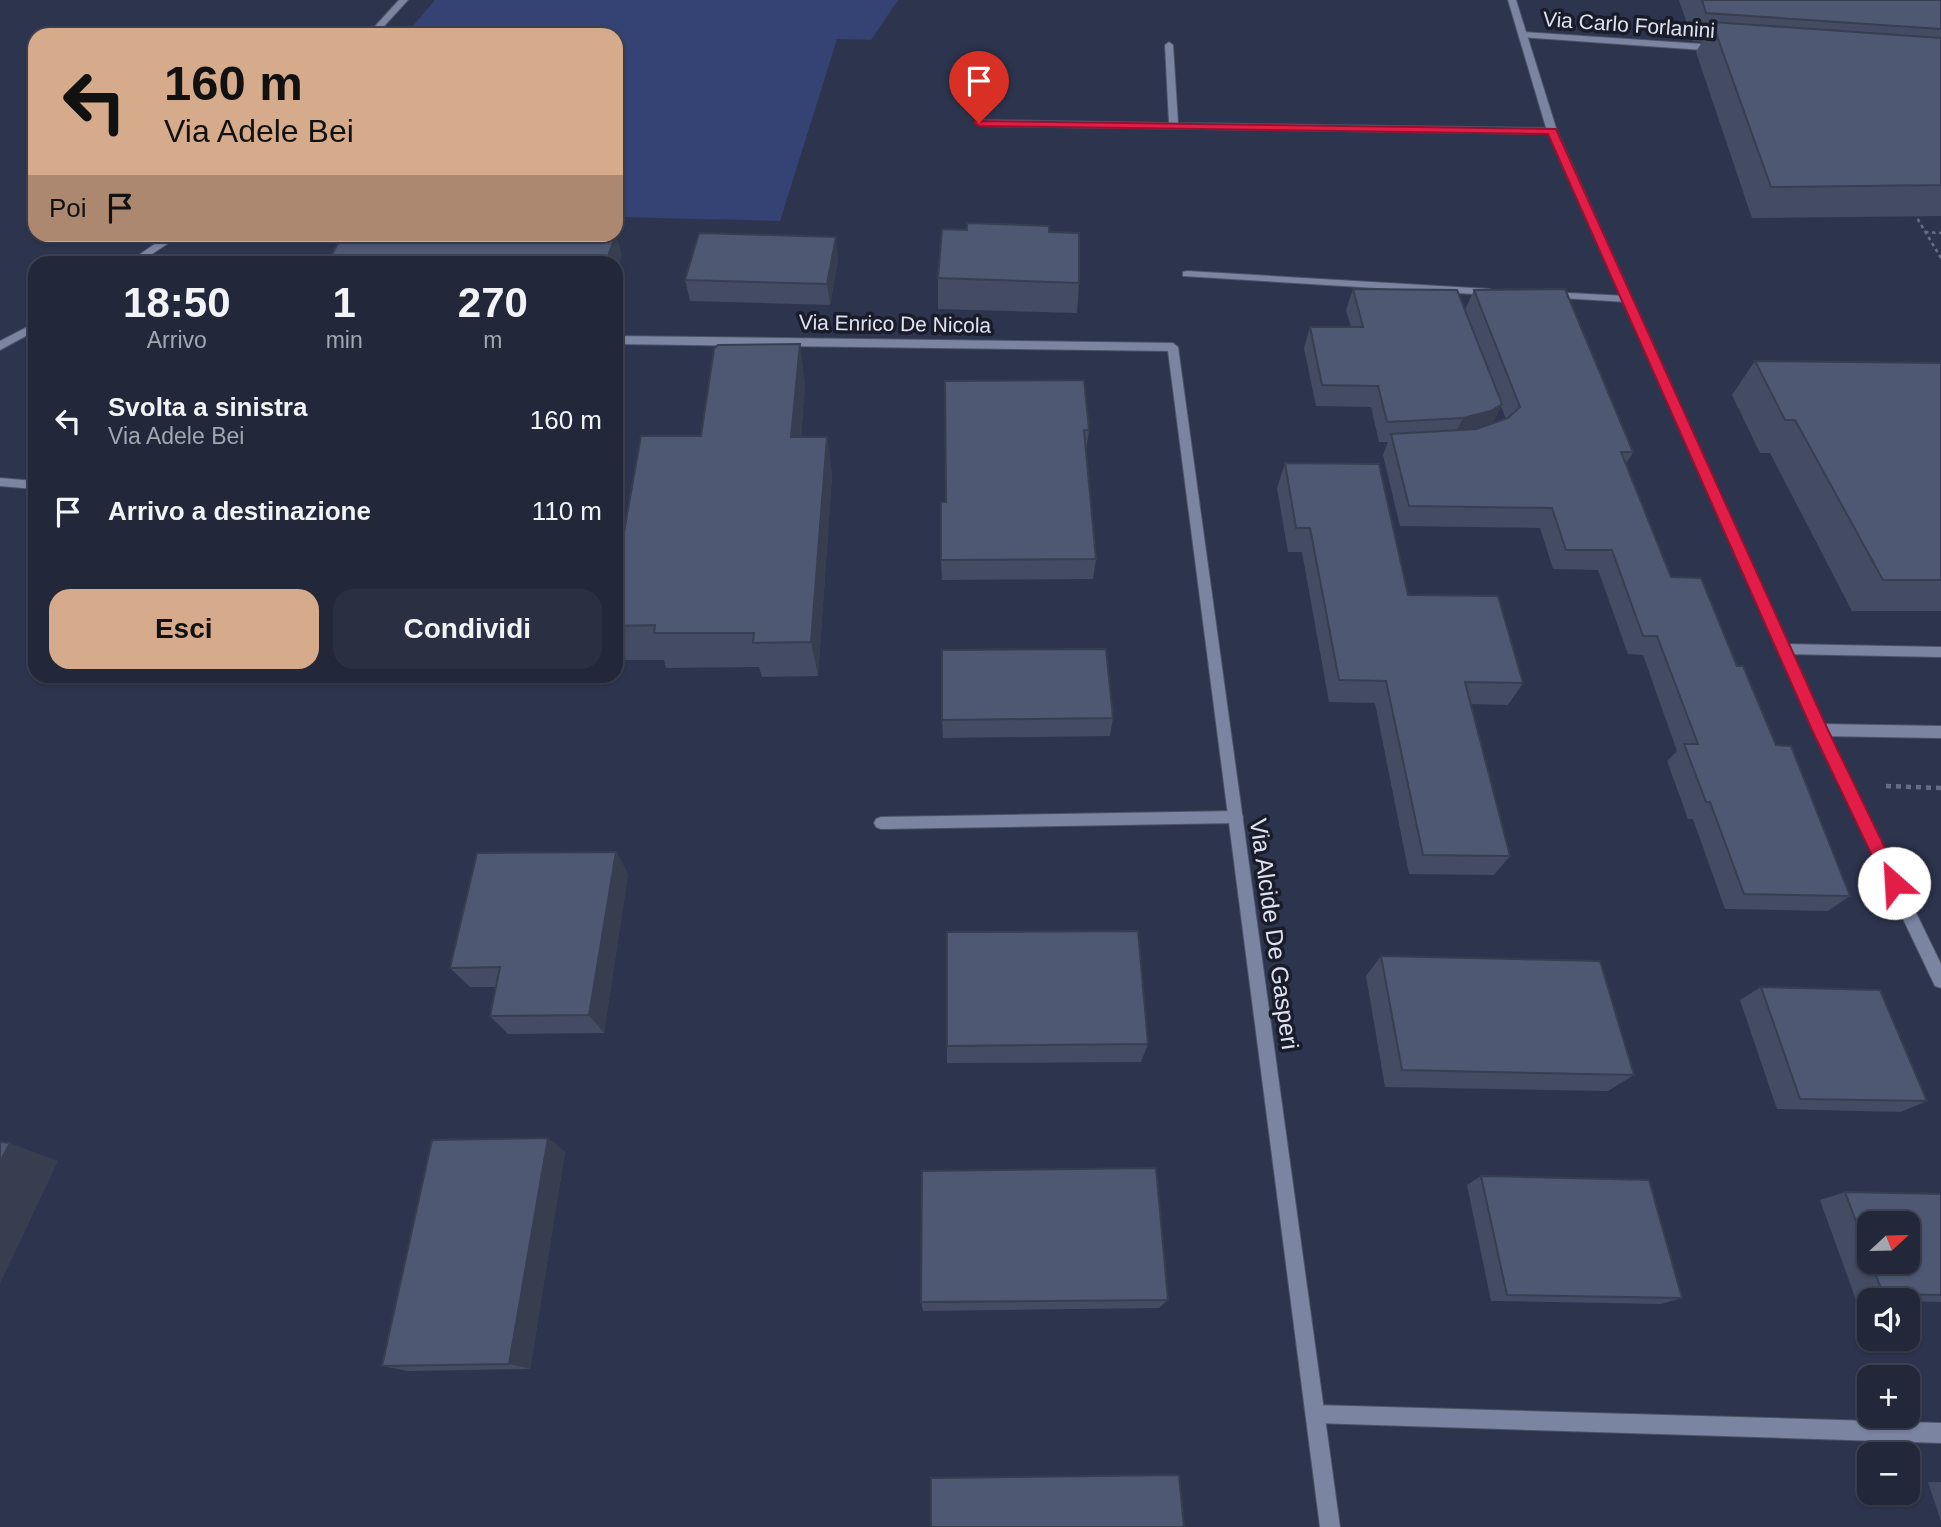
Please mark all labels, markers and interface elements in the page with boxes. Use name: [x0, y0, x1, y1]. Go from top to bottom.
street label: Via Carlo Forlanini: [1542, 7, 1716, 42]
pin: [949, 51, 1009, 123]
icon: left: [49, 56, 140, 147]
text: 160 m: [164, 56, 303, 110]
icon: arrive: [960, 62, 998, 100]
text: Via Adele Bei: [164, 113, 354, 149]
icon: arrive: [101, 189, 139, 227]
text: Poi: [49, 193, 87, 223]
text: 18:50: [123, 279, 231, 326]
text: 1: [332, 279, 356, 326]
text: 270: [458, 279, 528, 326]
street label: Via Enrico De Nicola: [799, 310, 992, 337]
text: Arrivo: [147, 327, 207, 353]
text: min: [326, 327, 363, 353]
text: m: [483, 327, 502, 353]
text: Svolta a sinistra: [108, 392, 307, 422]
icon: left: [49, 402, 87, 440]
text: 160 m: [530, 405, 602, 435]
text: Via Adele Bei: [108, 423, 244, 449]
icon: arrive: [49, 493, 87, 531]
text: Arrivo a destinazione: [108, 496, 371, 526]
text: 110 m: [532, 496, 602, 526]
button: Esci: [49, 589, 319, 669]
button: Condividi: [333, 589, 602, 669]
street label: Via Alcide De Gasperi: [1245, 817, 1304, 1051]
position arrow: [1857, 846, 1931, 920]
north arrow: [1857, 1211, 1920, 1274]
map controls: [1857, 1211, 1920, 1505]
button: sound: [1857, 1288, 1920, 1351]
button: +: [1857, 1365, 1920, 1428]
button: −: [1857, 1442, 1920, 1505]

